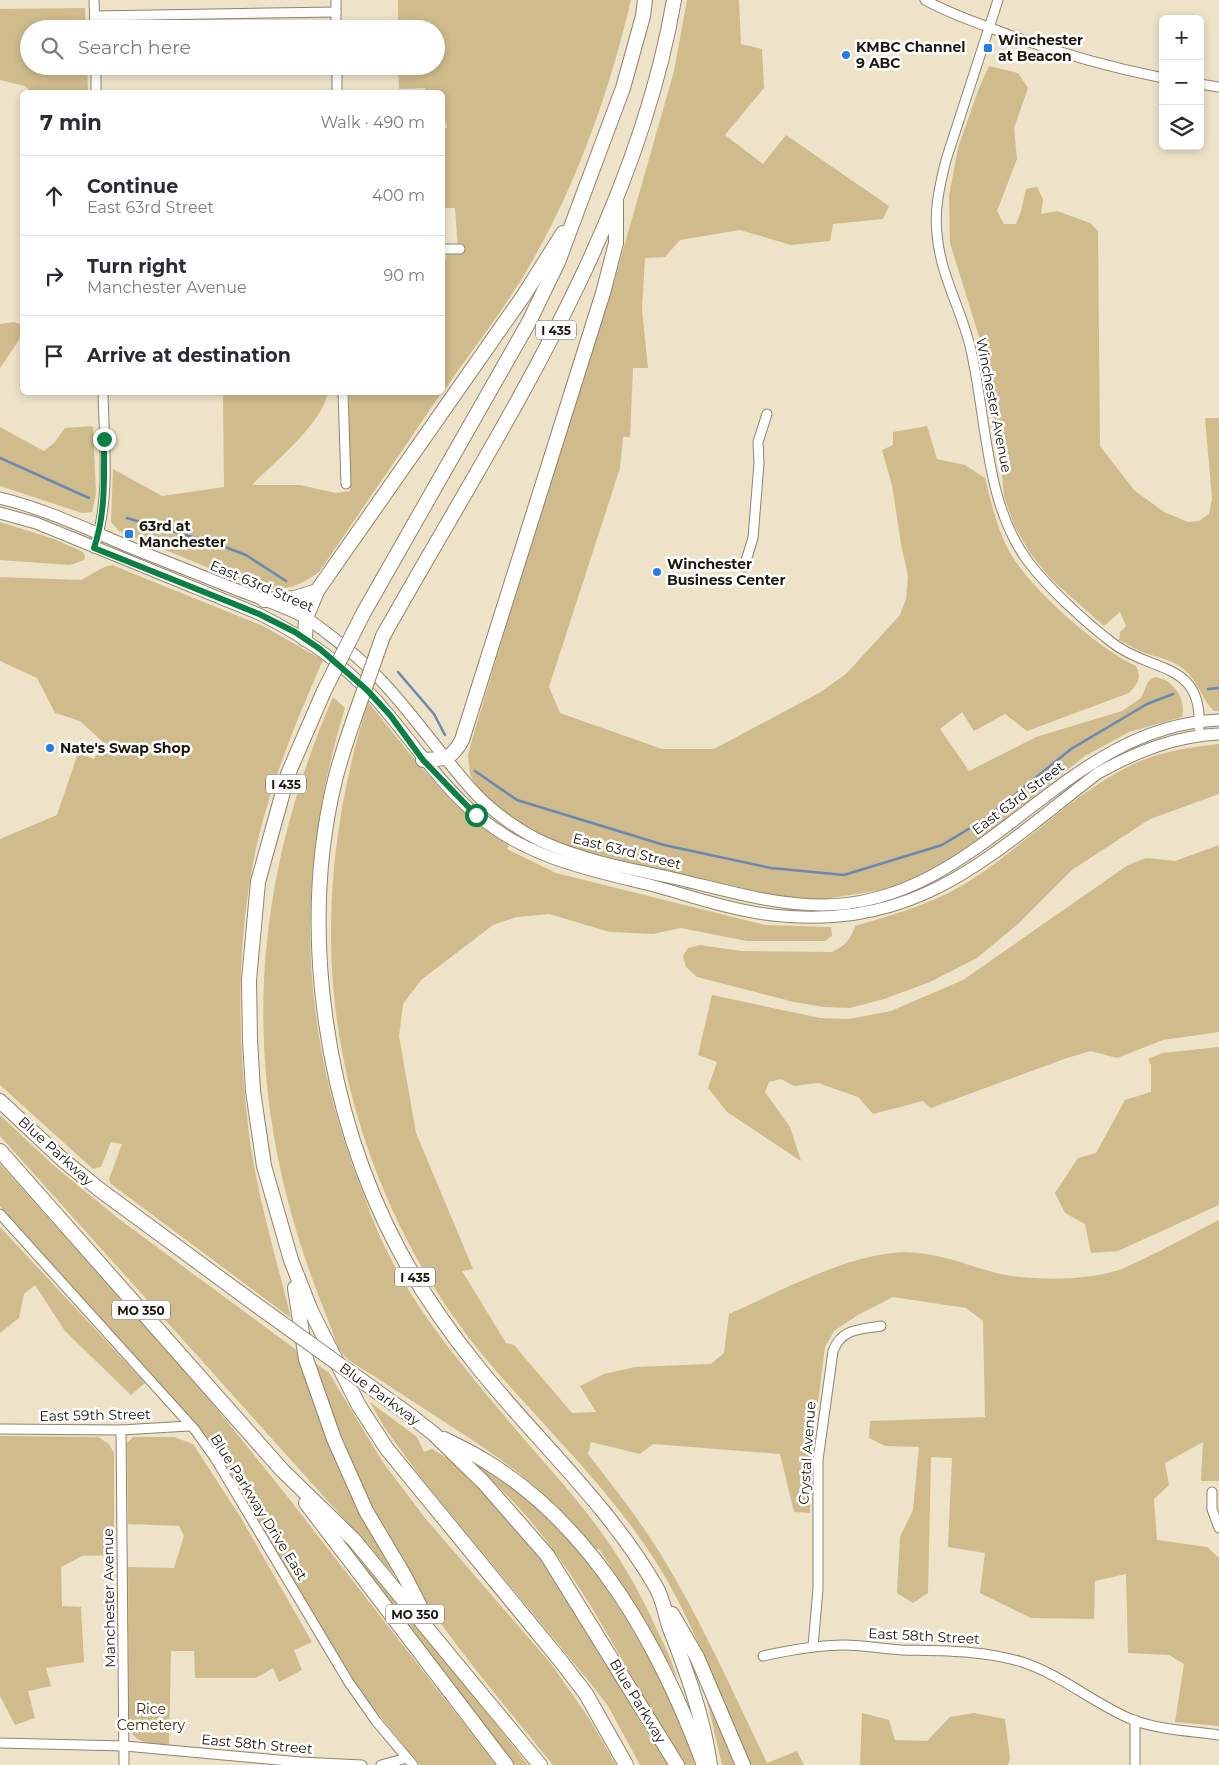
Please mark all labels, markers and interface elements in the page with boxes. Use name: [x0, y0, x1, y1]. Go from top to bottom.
map controls: [1159, 15, 1204, 150]
button: +: [1159, 15, 1204, 60]
search box: [20, 20, 445, 75]
place label: Winchester at Beacon: [998, 31, 1083, 65]
icon: search: [38, 34, 66, 62]
text: Search here: [78, 36, 191, 59]
place label: KMBC Channel 9 ABC: [856, 38, 965, 72]
marker: Winchester at Beacon: [982, 42, 994, 54]
marker: KMBC Channel 9 ABC: [840, 49, 852, 61]
button: −: [1159, 60, 1204, 105]
button: layers: [1159, 105, 1204, 150]
text: 7 min: [40, 110, 102, 135]
text: Walk · 490 m: [320, 113, 425, 132]
text: Continue: [87, 175, 178, 198]
icon: ahead: [40, 182, 68, 210]
text: 400 m: [372, 186, 425, 205]
text: East 63rd Street: [87, 198, 214, 217]
text: Turn right: [87, 255, 187, 278]
icon: right: [40, 262, 68, 290]
text: 90 m: [383, 266, 425, 285]
text: Manchester Avenue: [87, 278, 247, 297]
road number: I 435: [536, 320, 576, 340]
street label: Winchester Avenue: [972, 336, 1016, 474]
icon: arrive: [40, 342, 68, 370]
text: Arrive at destination: [87, 344, 291, 367]
route end: [93, 428, 116, 451]
place label: 63rd at Manchester: [139, 517, 226, 551]
marker: 63rd at Manchester: [123, 528, 135, 540]
place label: Winchester Business Center: [667, 555, 785, 589]
street label: East 63rd Street: [207, 556, 317, 616]
marker: Winchester Business Center: [651, 566, 663, 578]
place label: Nate's Swap Shop: [60, 739, 191, 757]
marker: Nate's Swap Shop: [44, 742, 56, 754]
street label: East 63rd Street: [968, 757, 1068, 839]
road number: I 435: [266, 774, 306, 794]
route start: [465, 804, 488, 827]
street label: East 63rd Street: [571, 829, 683, 873]
street label: Blue Parkway: [15, 1113, 98, 1190]
road number: I 435: [395, 1268, 435, 1286]
road number: MO 350: [112, 1300, 170, 1320]
street label: Blue Parkway: [336, 1359, 424, 1429]
street label: Crystal Avenue: [794, 1401, 820, 1505]
street label: East 59th Street: [39, 1405, 151, 1425]
street label: Blue Parkway Drive East: [207, 1431, 312, 1584]
street label: Manchester Avenue: [99, 1528, 119, 1668]
road number: MO 350: [386, 1605, 444, 1624]
street label: East 58th Street: [868, 1624, 981, 1648]
street label: Blue Parkway: [606, 1656, 670, 1747]
park label: Rice Cemetery: [117, 1700, 186, 1734]
street label: East 58th Street: [201, 1730, 314, 1758]

